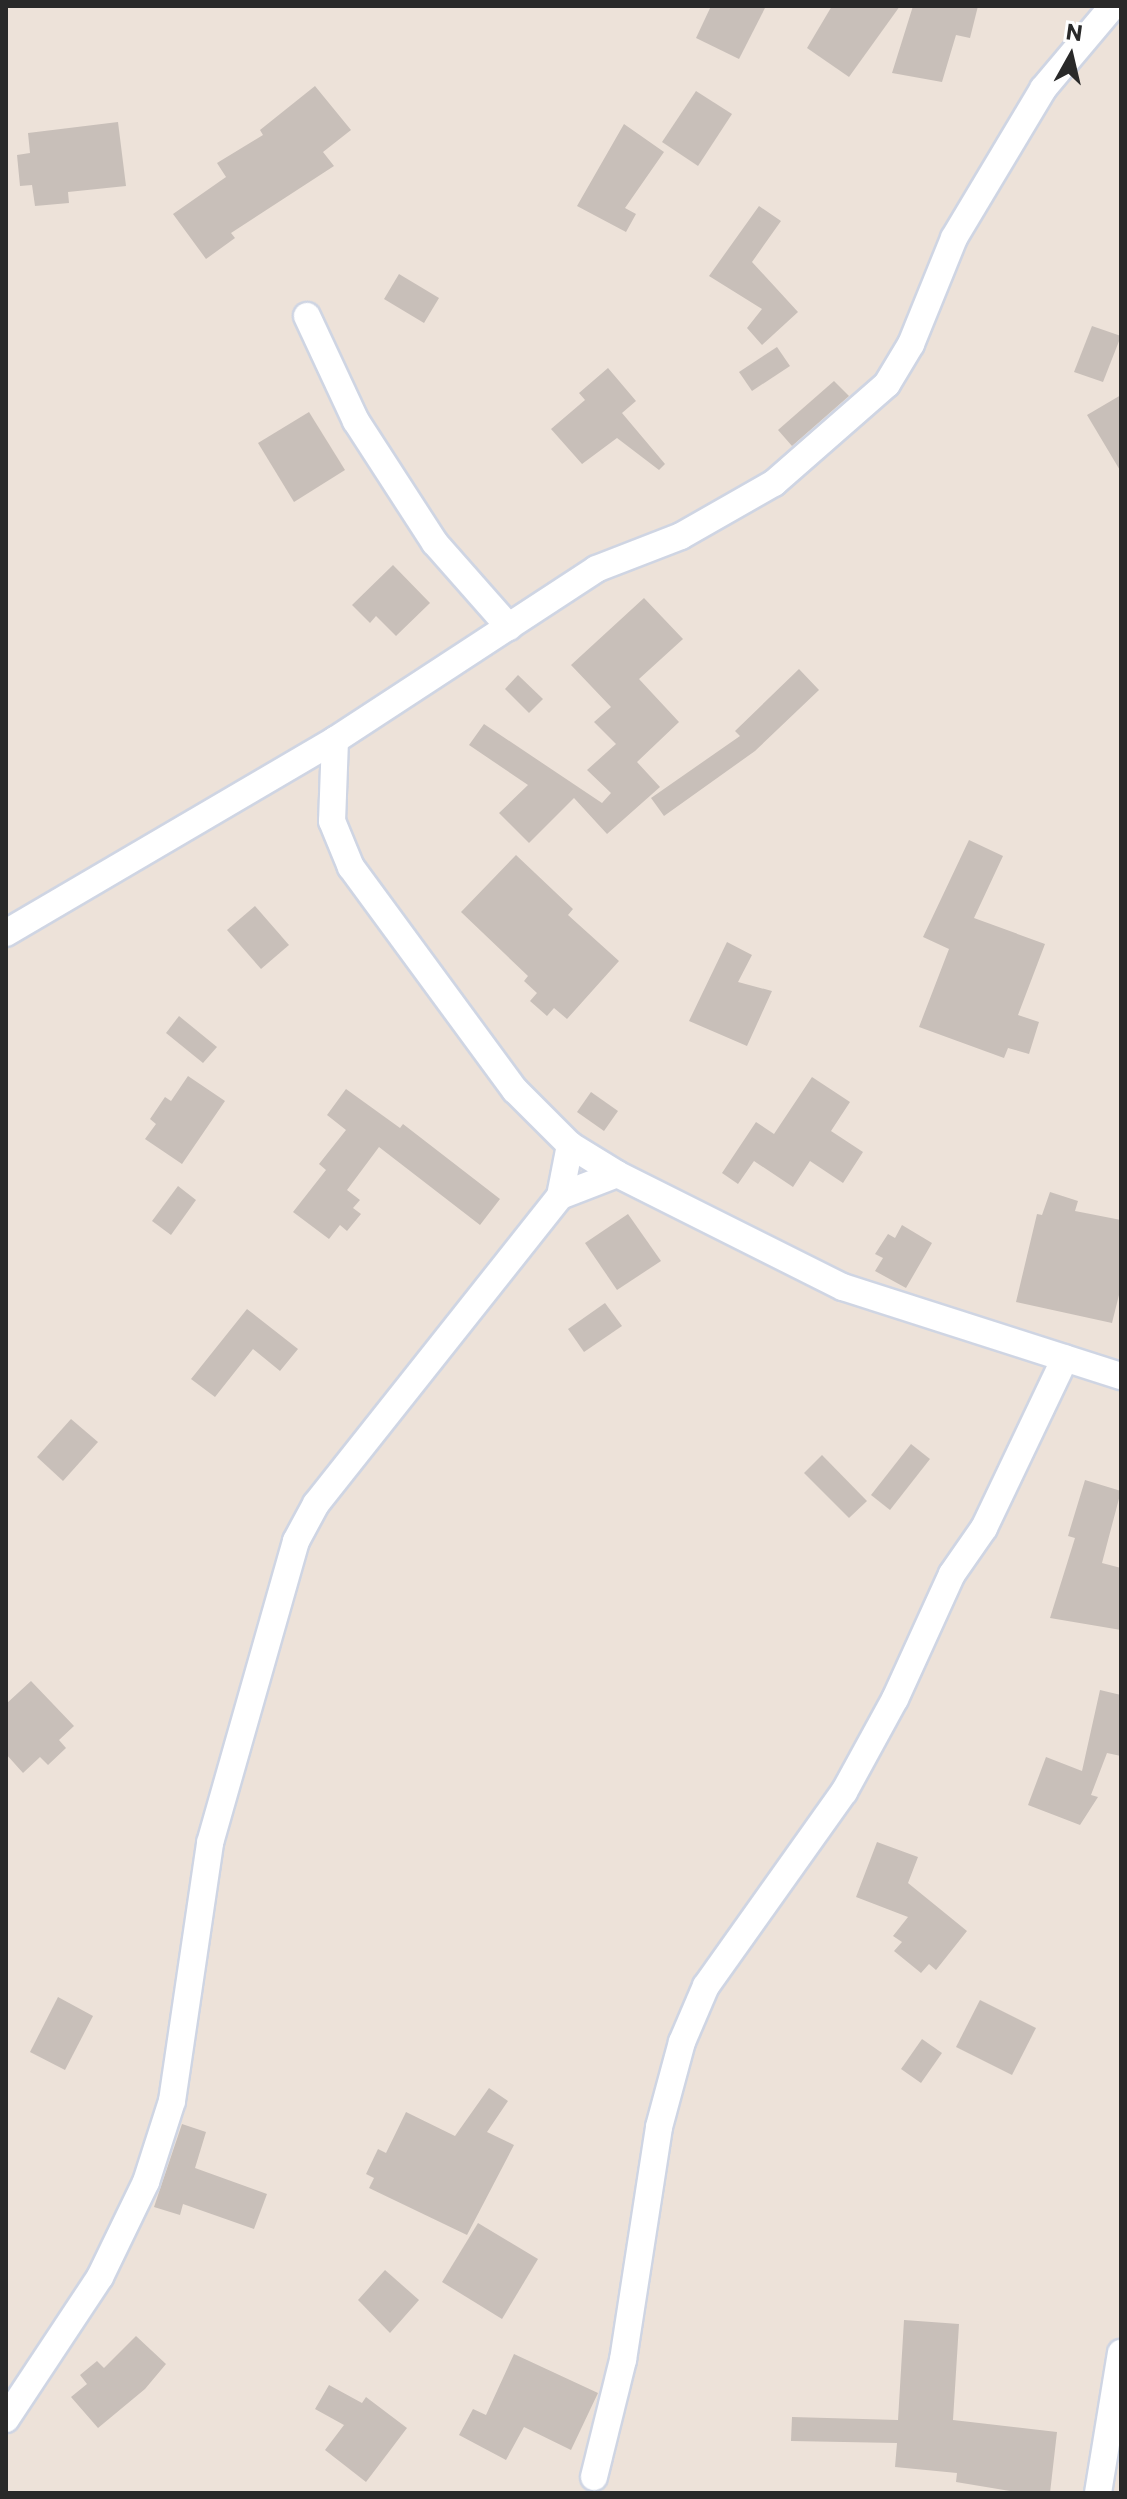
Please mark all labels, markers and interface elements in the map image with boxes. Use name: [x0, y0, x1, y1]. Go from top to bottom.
north arrow: [1031, 16, 1111, 96]
text: N: [1064, 17, 1084, 46]

